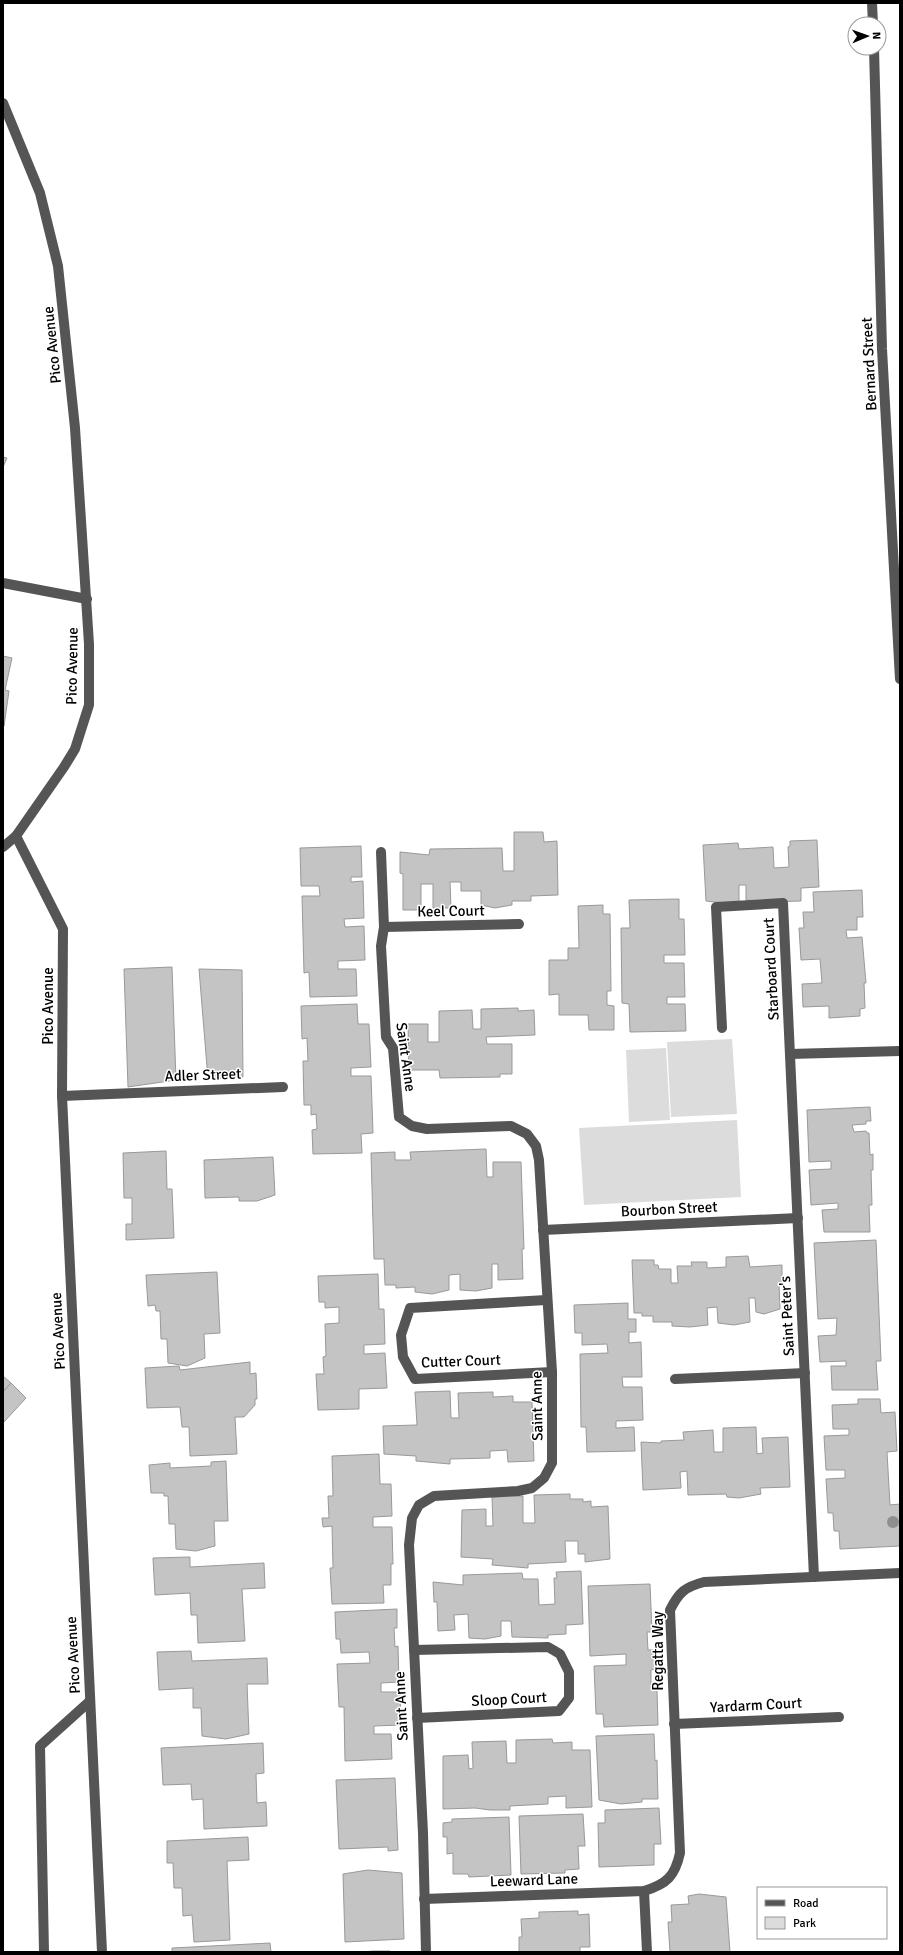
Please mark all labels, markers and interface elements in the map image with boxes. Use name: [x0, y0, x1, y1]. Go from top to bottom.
north arrow: [847, 16, 887, 56]
text: N: [870, 32, 883, 40]
street label: Pico Avenue: [39, 305, 65, 385]
street label: Bernard Street: [858, 317, 880, 411]
street label: Pico Avenue: [62, 627, 82, 705]
street label: Keel Court: [417, 901, 485, 921]
street label: Starboard Court: [759, 917, 783, 1021]
street label: Pico Avenue: [39, 967, 57, 1045]
street label: Saint Anne: [392, 1021, 420, 1093]
street label: Adler Street: [164, 1065, 242, 1085]
street label: Bourbon Street: [620, 1197, 718, 1221]
street label: Saint Peter's: [776, 1275, 798, 1356]
street label: Pico Avenue: [47, 1292, 69, 1370]
street label: Cutter Court: [421, 1351, 501, 1371]
street label: Saint Anne: [527, 1371, 547, 1441]
street label: Regatta Way: [649, 1611, 667, 1691]
street label: Pico Avenue: [62, 1616, 84, 1694]
street label: Saint Anne: [390, 1671, 412, 1741]
street label: Sloop Court: [471, 1688, 547, 1710]
street label: Yardarm Court: [709, 1694, 803, 1716]
street label: Leeward Lane: [490, 1869, 578, 1891]
legend: [757, 1887, 887, 1939]
text: Road: [793, 1896, 819, 1911]
text: Park: [793, 1916, 816, 1931]

